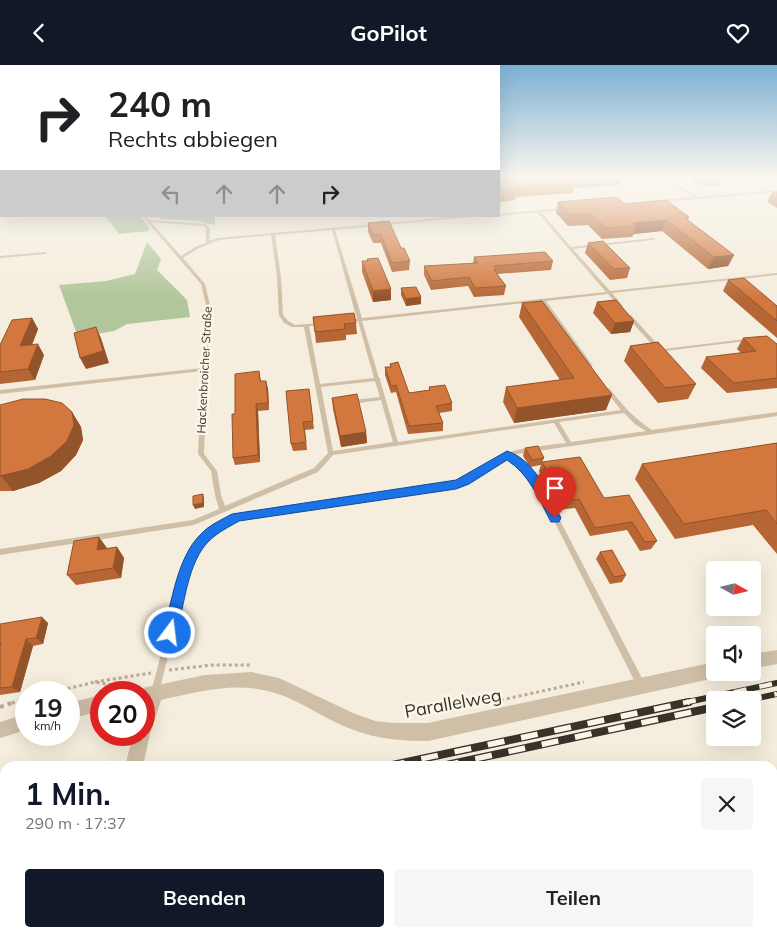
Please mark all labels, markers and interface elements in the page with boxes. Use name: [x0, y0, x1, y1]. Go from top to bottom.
icon: back: [25, 19, 53, 47]
text: GoPilot: [350, 19, 427, 47]
icon: heart: [724, 19, 752, 47]
text: 240 m: [108, 82, 212, 126]
icon: right: [25, 85, 90, 150]
text: Rechts abbiegen: [108, 125, 278, 153]
icon: left: [157, 180, 185, 208]
icon: ahead: [210, 180, 238, 208]
icon: ahead: [263, 180, 291, 208]
icon: right: [316, 180, 344, 208]
street label: Hackenbroicher Straße: [193, 306, 215, 434]
pin: [534, 467, 576, 518]
icon: arrive: [541, 474, 569, 502]
north arrow: [706, 561, 761, 616]
map controls: [706, 561, 761, 746]
position arrow: [143, 606, 195, 658]
button: sound: [706, 626, 761, 681]
speed limit sign: 20: [90, 681, 155, 746]
street label: Parallelweg: [403, 683, 503, 723]
button: layers: [706, 691, 761, 746]
text: 19: [32, 692, 63, 723]
text: km/h: [34, 718, 61, 733]
text: 1 Min.: [25, 775, 111, 813]
button: close: [701, 778, 753, 830]
text: 290 m · 17:37: [25, 813, 126, 833]
button: Beenden: [25, 869, 384, 927]
button: Teilen: [394, 869, 753, 927]

